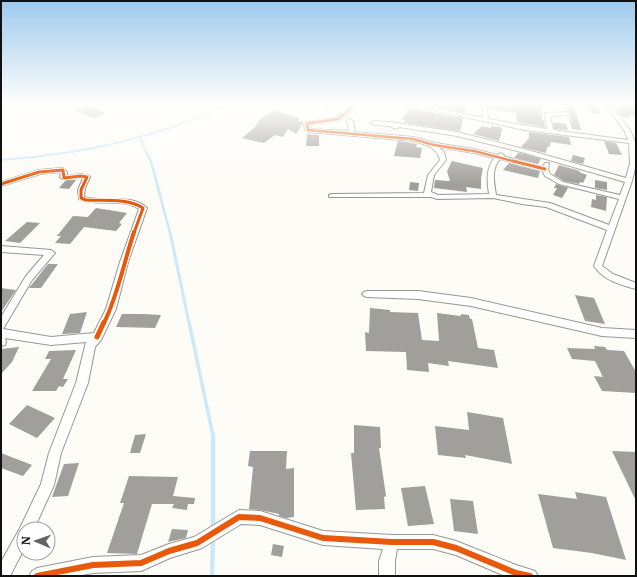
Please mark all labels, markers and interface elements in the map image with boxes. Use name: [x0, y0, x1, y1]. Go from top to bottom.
north arrow: [16, 521, 56, 561]
text: N: [19, 536, 33, 545]

